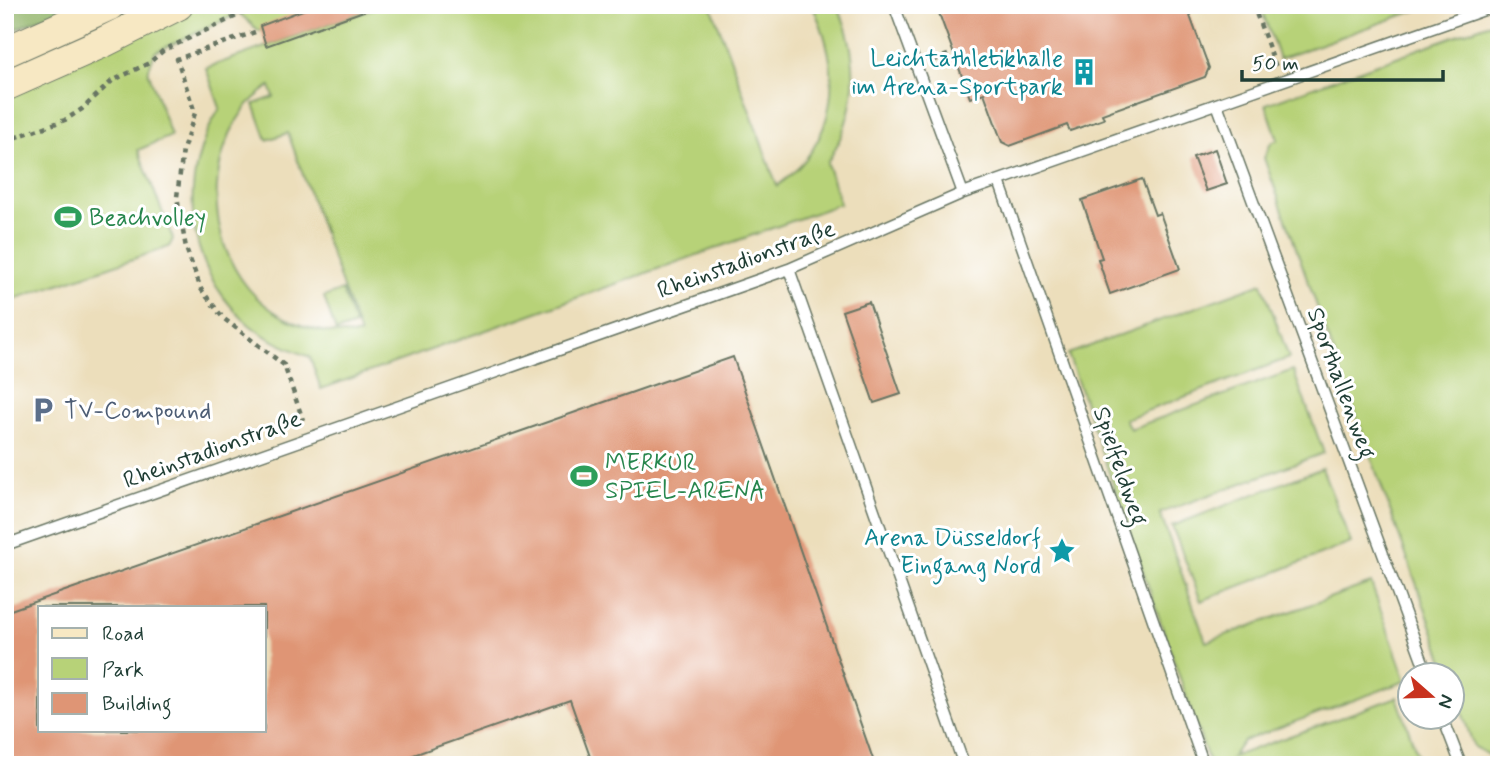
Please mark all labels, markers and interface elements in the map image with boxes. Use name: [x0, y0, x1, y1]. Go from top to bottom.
scale bar: [1242, 38, 1443, 82]
place label: Leichtathletikhalle im Arena-Sportpark: [851, 44, 1063, 103]
text: 50 m: [1252, 50, 1299, 78]
building icon: Leichtathletikhalle im Arena-Sportpark: [1069, 57, 1099, 87]
sports icon: Beachvolley: [53, 202, 83, 232]
place label: Beachvolley: [89, 203, 206, 234]
street label: Rheinstadionstraße: [653, 214, 840, 307]
street label: Sporthallenweg: [1296, 303, 1382, 465]
parking icon: TV-Compound: [28, 395, 58, 425]
place label: TV-Compound: [64, 396, 211, 427]
street label: Spielfeldweg: [1082, 403, 1154, 531]
street label: Rheinstadionstraße: [119, 404, 306, 497]
place label: MERKUR SPIEL-ARENA: [605, 448, 765, 507]
sports icon: MERKUR SPIEL-ARENA: [569, 461, 599, 491]
place label: Arena Düsseldorf Eingang Nord: [864, 523, 1041, 585]
place icon: Arena Düsseldorf Eingang Nord: [1047, 536, 1077, 566]
legend: [38, 606, 266, 732]
text: Road: [102, 620, 144, 648]
text: Park: [102, 656, 144, 684]
north arrow: [1396, 662, 1466, 732]
text: Building: [102, 690, 172, 720]
text: N: [1432, 691, 1459, 712]

